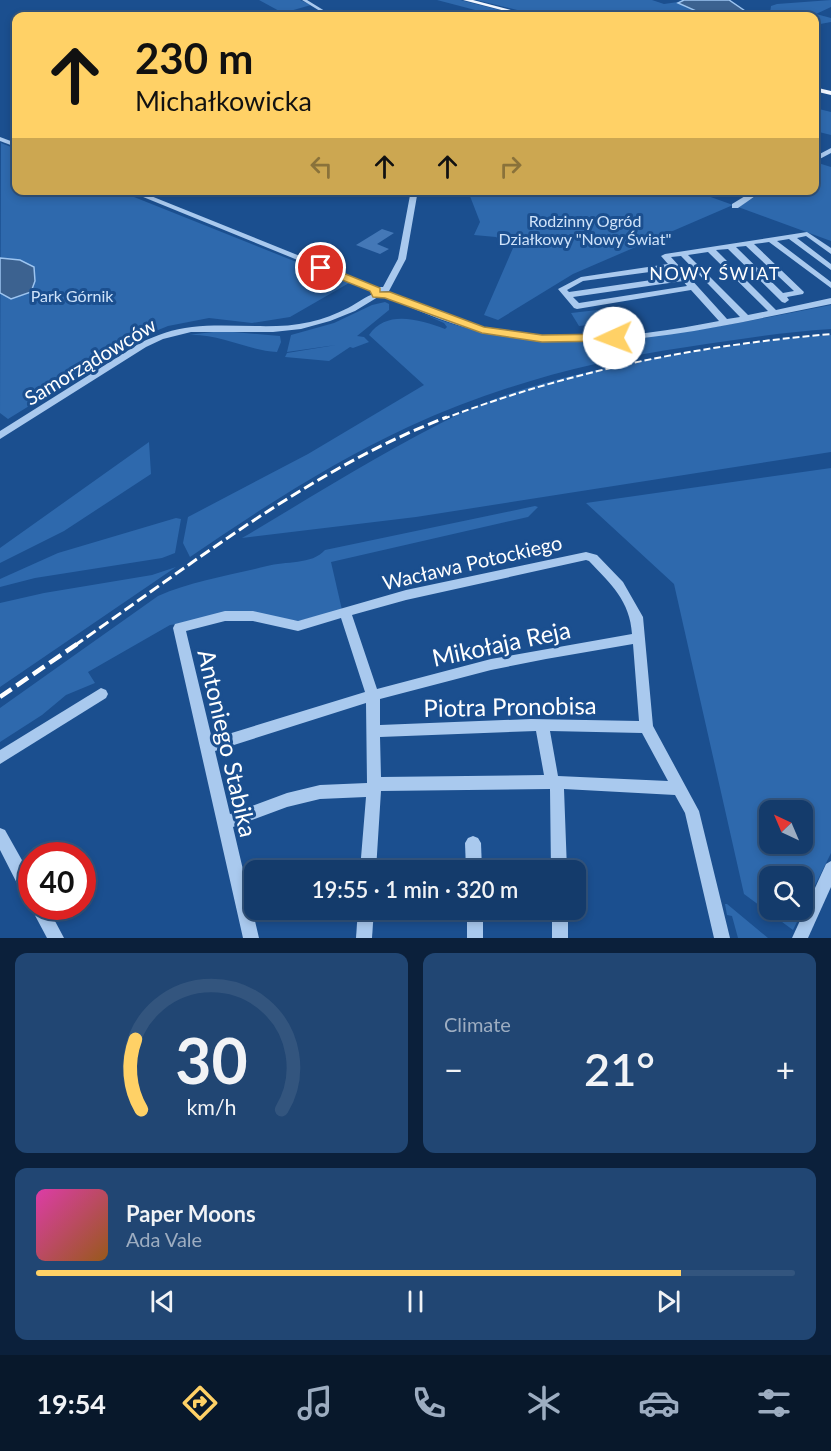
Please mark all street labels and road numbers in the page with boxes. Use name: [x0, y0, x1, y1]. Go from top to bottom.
street label: Samorządowców: [20, 312, 160, 410]
street label: Wacława Potockiego: [380, 530, 564, 594]
street label: Mikołaja Reja: [429, 614, 573, 672]
street label: Antoniego Stabika: [192, 646, 264, 840]
street label: Piotra Pronobisa: [423, 690, 597, 722]

